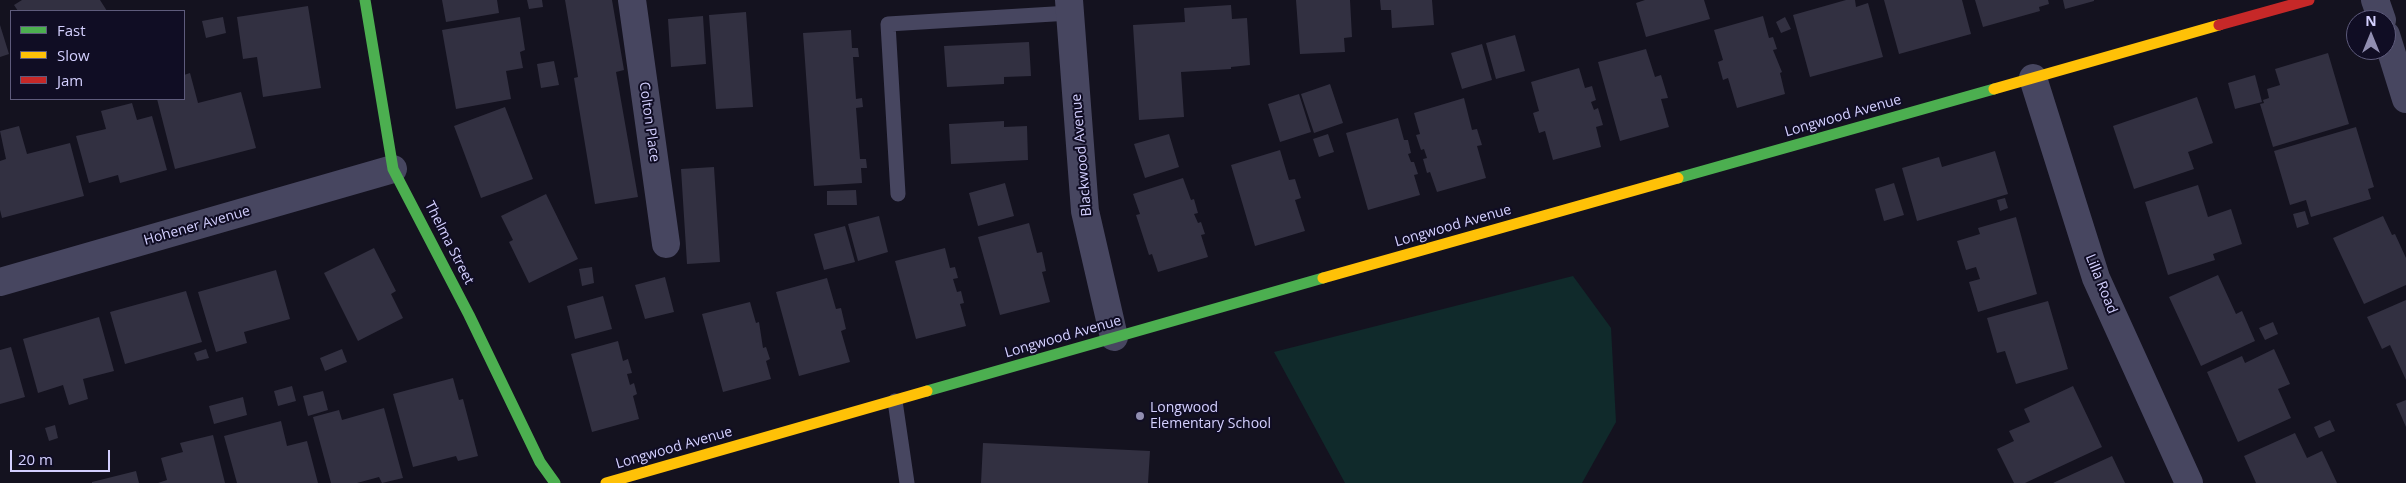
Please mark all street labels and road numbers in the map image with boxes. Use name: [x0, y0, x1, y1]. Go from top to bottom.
street label: Colton Place: [635, 81, 663, 163]
street label: Longwood Avenue: [1783, 91, 1903, 141]
street label: Blackwood Avenue: [1068, 93, 1096, 217]
street label: Thelma Street: [421, 199, 477, 287]
street label: Longwood Avenue: [1393, 201, 1513, 251]
street label: Hohener Avenue: [142, 203, 252, 249]
street label: Lilla Road: [2081, 252, 2121, 316]
street label: Longwood Avenue: [1003, 312, 1123, 362]
street label: Longwood Avenue: [614, 423, 734, 473]

